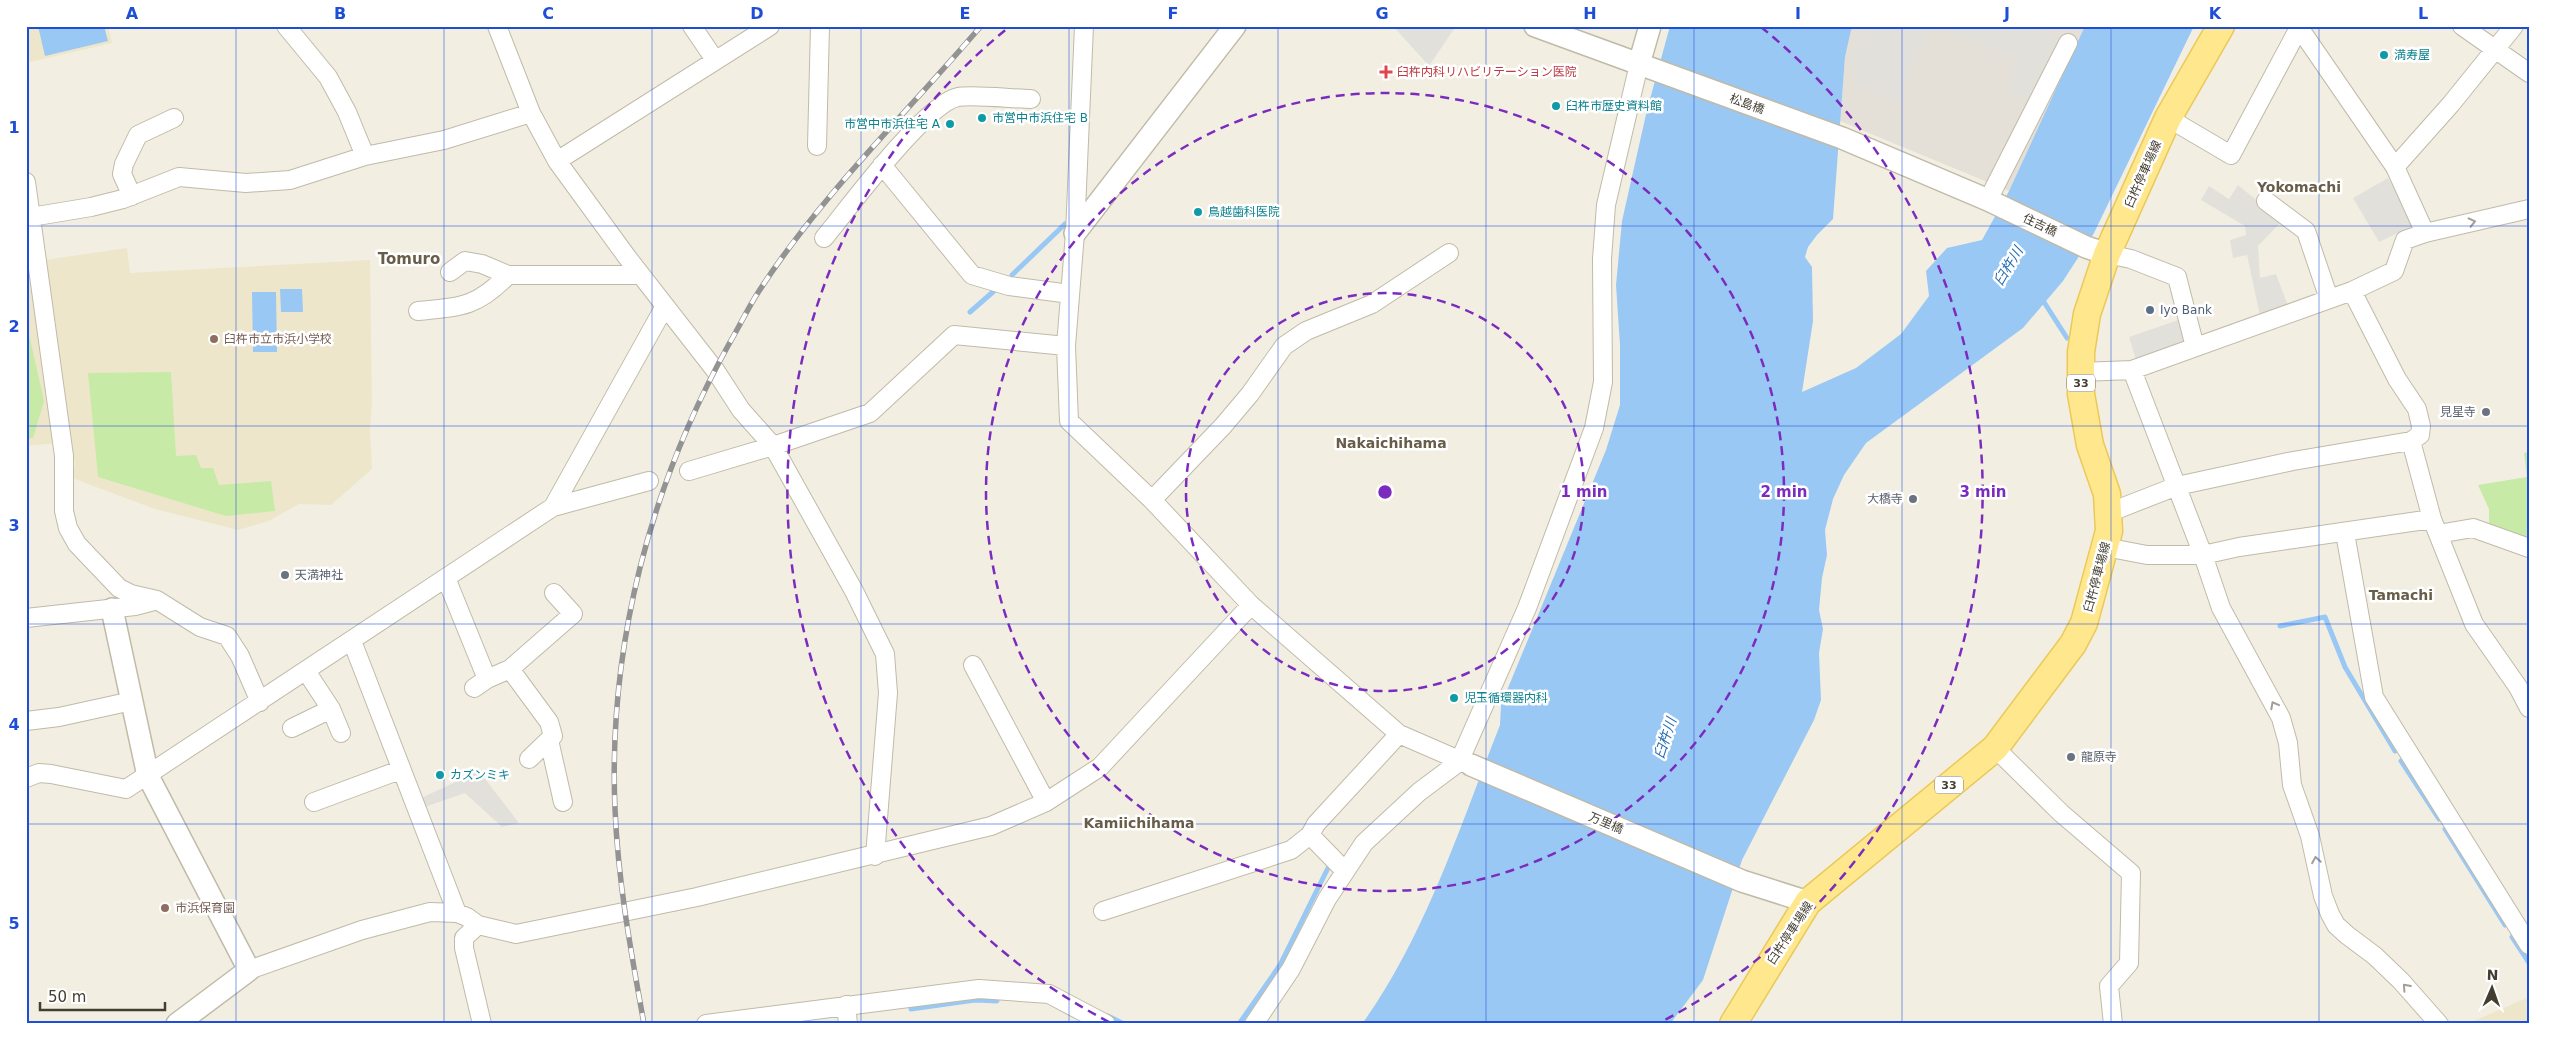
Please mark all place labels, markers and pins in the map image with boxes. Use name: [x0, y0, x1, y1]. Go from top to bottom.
place label: 満寿屋: [2394, 48, 2430, 62]
marker: 満寿屋: [2378, 49, 2390, 61]
marker: 臼杵内科リハビリテーション医院: [1379, 65, 1393, 79]
place label: 臼杵内科リハビリテーション医院: [1397, 65, 1577, 79]
place label: 臼杵市歴史資料館: [1566, 99, 1662, 113]
marker: 臼杵市歴史資料館: [1550, 100, 1562, 112]
place label: 市営中市浜住宅 B: [992, 111, 1088, 125]
marker: 市営中市浜住宅 B: [976, 112, 988, 124]
place label: 市営中市浜住宅 A: [844, 117, 941, 131]
marker: 市営中市浜住宅 A: [944, 118, 956, 130]
place label: 鳥越歯科医院: [1208, 205, 1280, 219]
marker: 鳥越歯科医院: [1192, 206, 1204, 218]
place label: Iyo Bank: [2160, 303, 2212, 317]
marker: Iyo Bank: [2144, 304, 2156, 316]
place label: 臼杵市立市浜小学校: [224, 332, 332, 346]
marker: 臼杵市立市浜小学校: [208, 333, 220, 345]
place label: 見星寺: [2440, 405, 2476, 419]
marker: 見星寺: [2480, 406, 2492, 418]
centre of rings: [1376, 483, 1394, 501]
place label: 大橋寺: [1867, 492, 1903, 506]
marker: 大橋寺: [1907, 493, 1919, 505]
place label: 天満神社: [295, 568, 343, 582]
marker: 天満神社: [279, 569, 291, 581]
place label: 児玉循環器内科: [1464, 691, 1548, 705]
marker: 児玉循環器内科: [1448, 692, 1460, 704]
place label: 龍原寺: [2081, 750, 2117, 764]
marker: 龍原寺: [2065, 751, 2077, 763]
place label: カズンミキ: [450, 768, 510, 782]
marker: カズンミキ: [434, 769, 446, 781]
place label: 市浜保育園: [175, 901, 235, 915]
marker: 市浜保育園: [159, 902, 171, 914]

